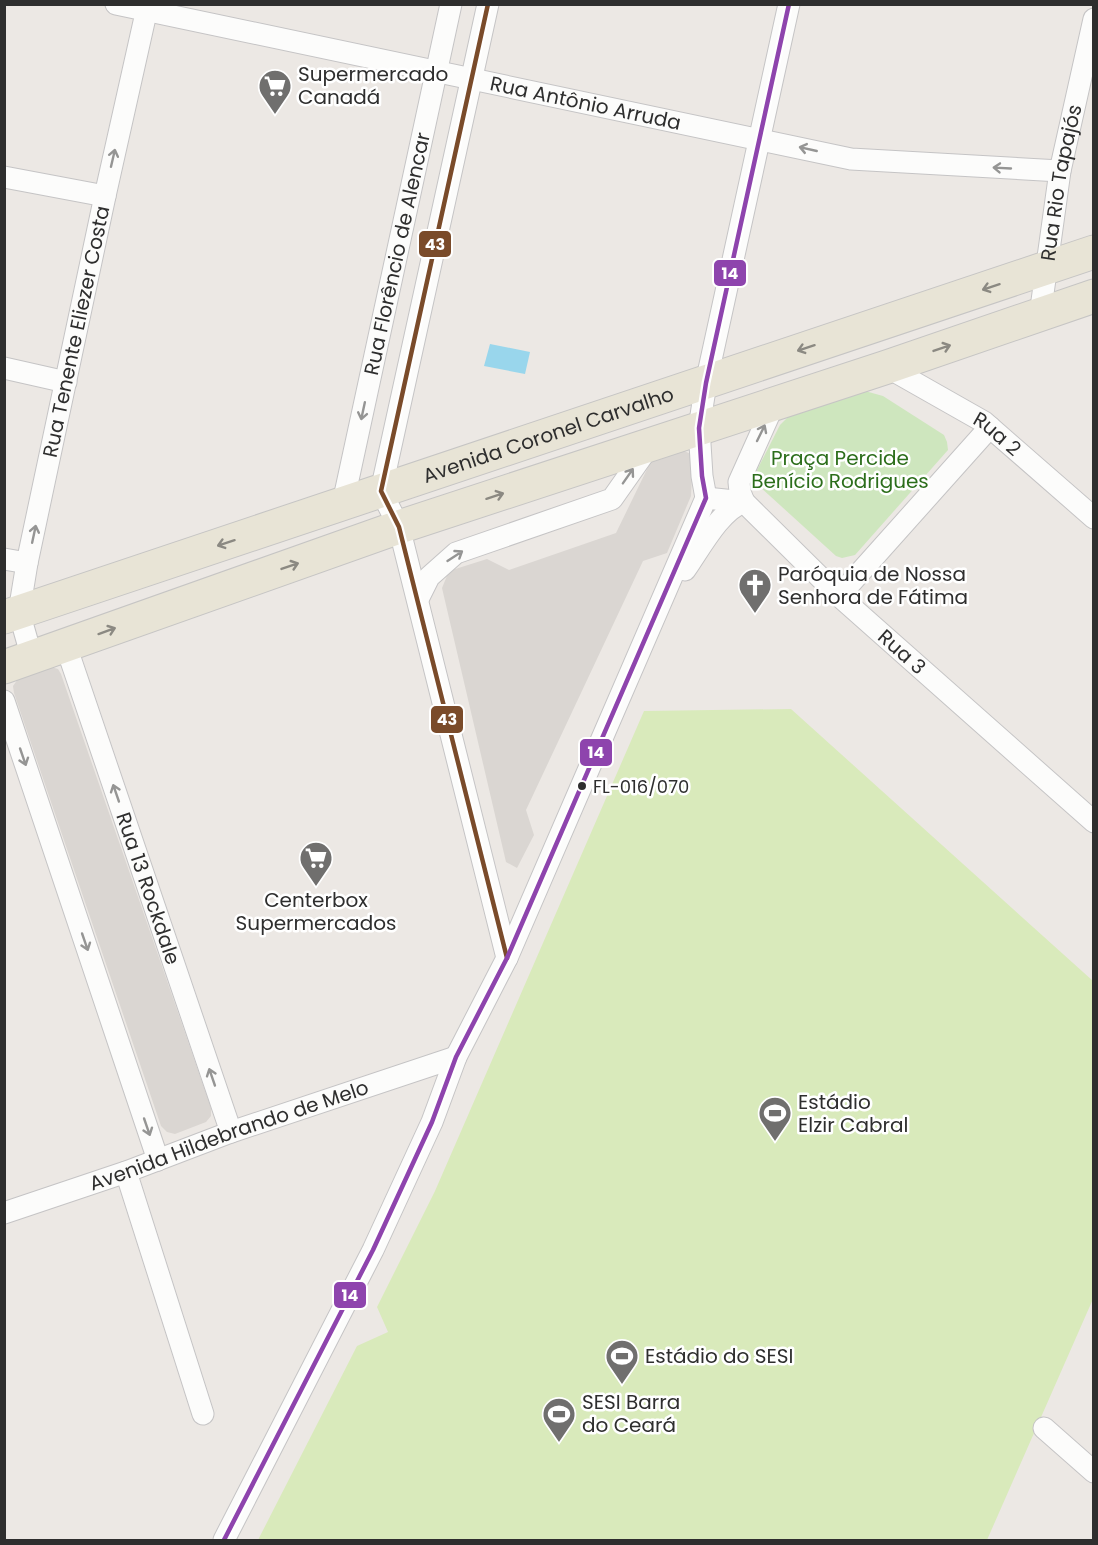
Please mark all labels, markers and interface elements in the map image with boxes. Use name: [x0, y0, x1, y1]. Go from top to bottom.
place label: Supermercado Canadá: [298, 60, 448, 111]
supermarket icon: Supermercado Canadá: [257, 68, 293, 115]
street label: Rua Antônio Arruda: [488, 69, 684, 137]
street label: Rua Rio Tapajós: [1034, 102, 1089, 263]
street label: Rua Florêncio de Alencar: [357, 130, 437, 378]
one-way arrow: [799, 143, 818, 155]
one-way arrow: [108, 149, 119, 168]
one-way arrow: [992, 162, 1012, 173]
street label: Rua Tenente Eliezer Costa: [36, 203, 117, 460]
line badge: 43: [418, 230, 452, 258]
text: 43: [425, 233, 445, 256]
line badge: 14: [713, 259, 747, 287]
text: 14: [722, 262, 739, 285]
one-way arrow: [982, 282, 1001, 293]
one-way arrow: [932, 342, 951, 353]
one-way arrow: [797, 344, 816, 355]
street label: Avenida Coronel Carvalho: [419, 380, 677, 490]
one-way arrow: [357, 400, 368, 420]
street label: Rua 2: [968, 405, 1027, 462]
one-way arrow: [755, 424, 767, 442]
park label: Praça Percide Benício Rodrigues: [751, 444, 929, 495]
one-way arrow: [622, 469, 634, 485]
one-way arrow: [485, 490, 504, 501]
one-way arrow: [28, 524, 40, 543]
one-way arrow: [217, 538, 236, 549]
one-way arrow: [447, 550, 463, 562]
one-way arrow: [281, 560, 299, 571]
place label: Paróquia de Nossa Senhora de Fátima: [778, 560, 968, 611]
church icon: Paróquia de Nossa Senhora de Fátima: [737, 567, 773, 614]
street label: Rua 3: [872, 623, 932, 681]
one-way arrow: [97, 625, 116, 636]
line badge: 43: [430, 705, 464, 734]
text: 43: [437, 708, 457, 731]
line badge: 14: [579, 738, 613, 767]
text: 14: [588, 741, 605, 764]
one-way arrow: [18, 747, 29, 766]
place label: FL-016/070: [593, 774, 689, 799]
marker: FL-016/070: [576, 780, 588, 792]
one-way arrow: [109, 784, 120, 803]
street label: Rua 13 Rockdale: [109, 809, 187, 968]
supermarket icon: Centerbox Supermercados: [298, 840, 334, 887]
place label: Centerbox Supermercados: [236, 886, 396, 937]
one-way arrow: [81, 932, 92, 951]
one-way arrow: [206, 1068, 217, 1087]
street label: Avenida Hildebrando de Melo: [86, 1073, 372, 1197]
place label: Estádio Elzir Cabral: [798, 1088, 908, 1139]
sports icon: Estádio Elzir Cabral: [757, 1095, 793, 1142]
one-way arrow: [143, 1117, 154, 1136]
line badge: 14: [333, 1281, 367, 1309]
text: 14: [342, 1284, 359, 1307]
sports icon: Estádio do SESI: [604, 1338, 640, 1385]
place label: Estádio do SESI: [645, 1342, 793, 1370]
place label: SESI Barra do Ceará: [582, 1388, 680, 1439]
sports icon: SESI Barra do Ceará: [541, 1396, 577, 1443]

